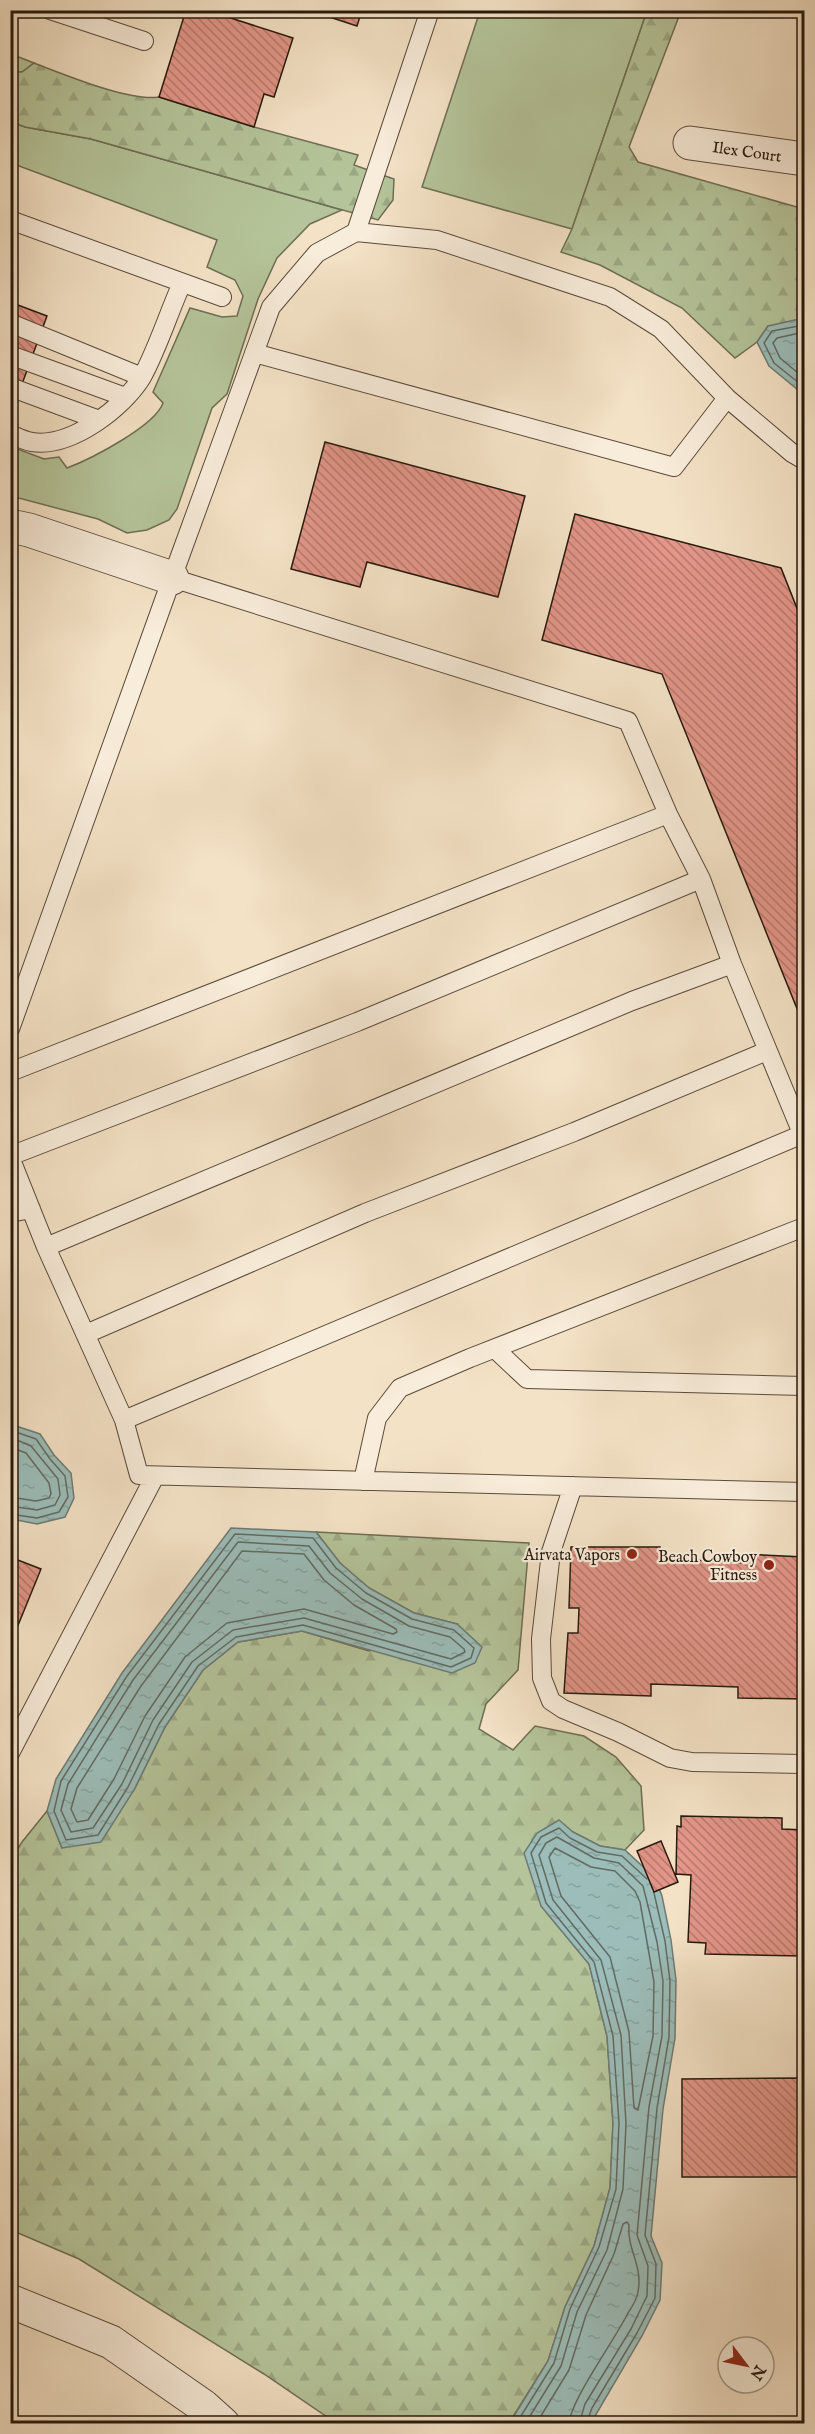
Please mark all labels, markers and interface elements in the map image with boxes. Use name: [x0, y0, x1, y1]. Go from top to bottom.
street label: Ilex Court: [711, 138, 783, 168]
place label: Airvata Vapors: [523, 1546, 620, 1566]
marker: Airvata Vapors: [625, 1547, 639, 1561]
place label: Beach Cowboy Fitness: [658, 1548, 757, 1586]
marker: Beach Cowboy Fitness: [762, 1558, 776, 1572]
north arrow: [716, 2335, 776, 2395]
text: N: [745, 2360, 770, 2383]

